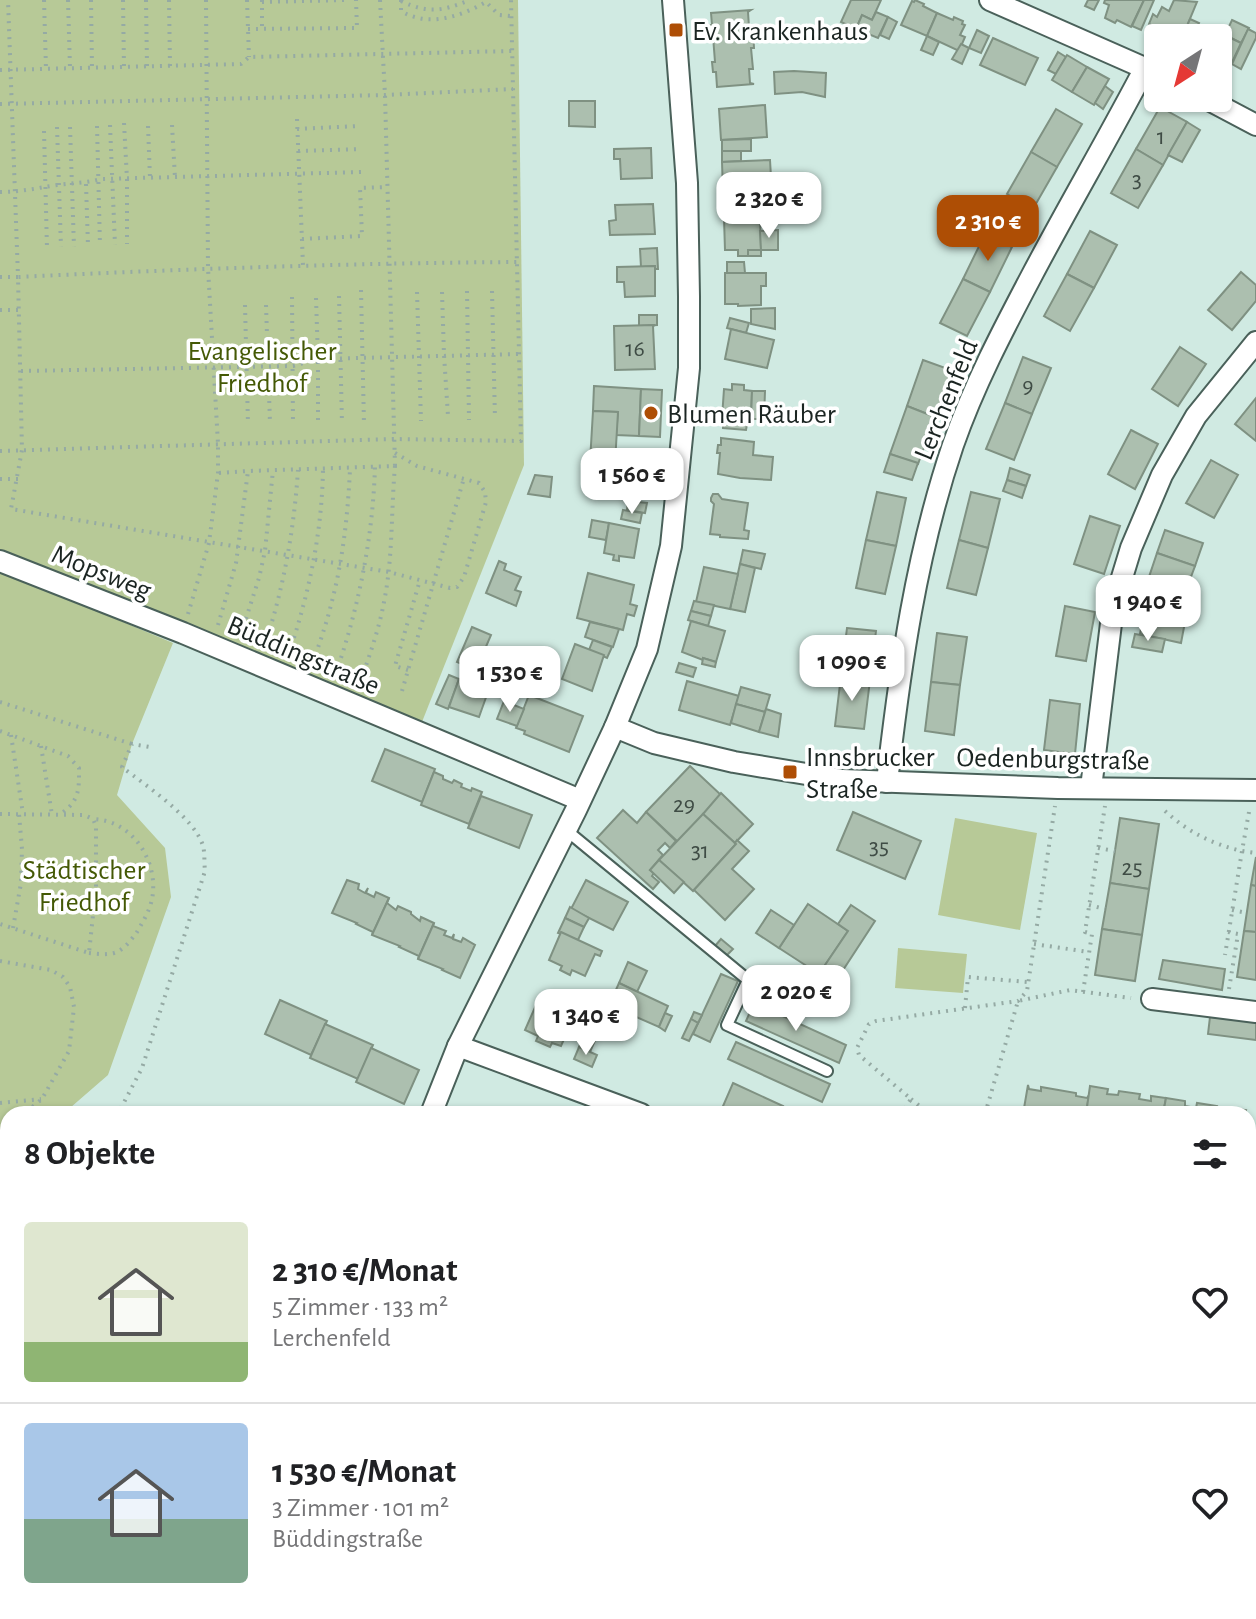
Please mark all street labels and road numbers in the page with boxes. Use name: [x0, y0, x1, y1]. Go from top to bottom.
street label: Lerchenfeld: [910, 335, 984, 464]
street label: Mopsweg: [47, 540, 155, 606]
street label: Büddingstraße: [223, 611, 384, 700]
street label: Oedenburgstraße: [956, 744, 1150, 776]

